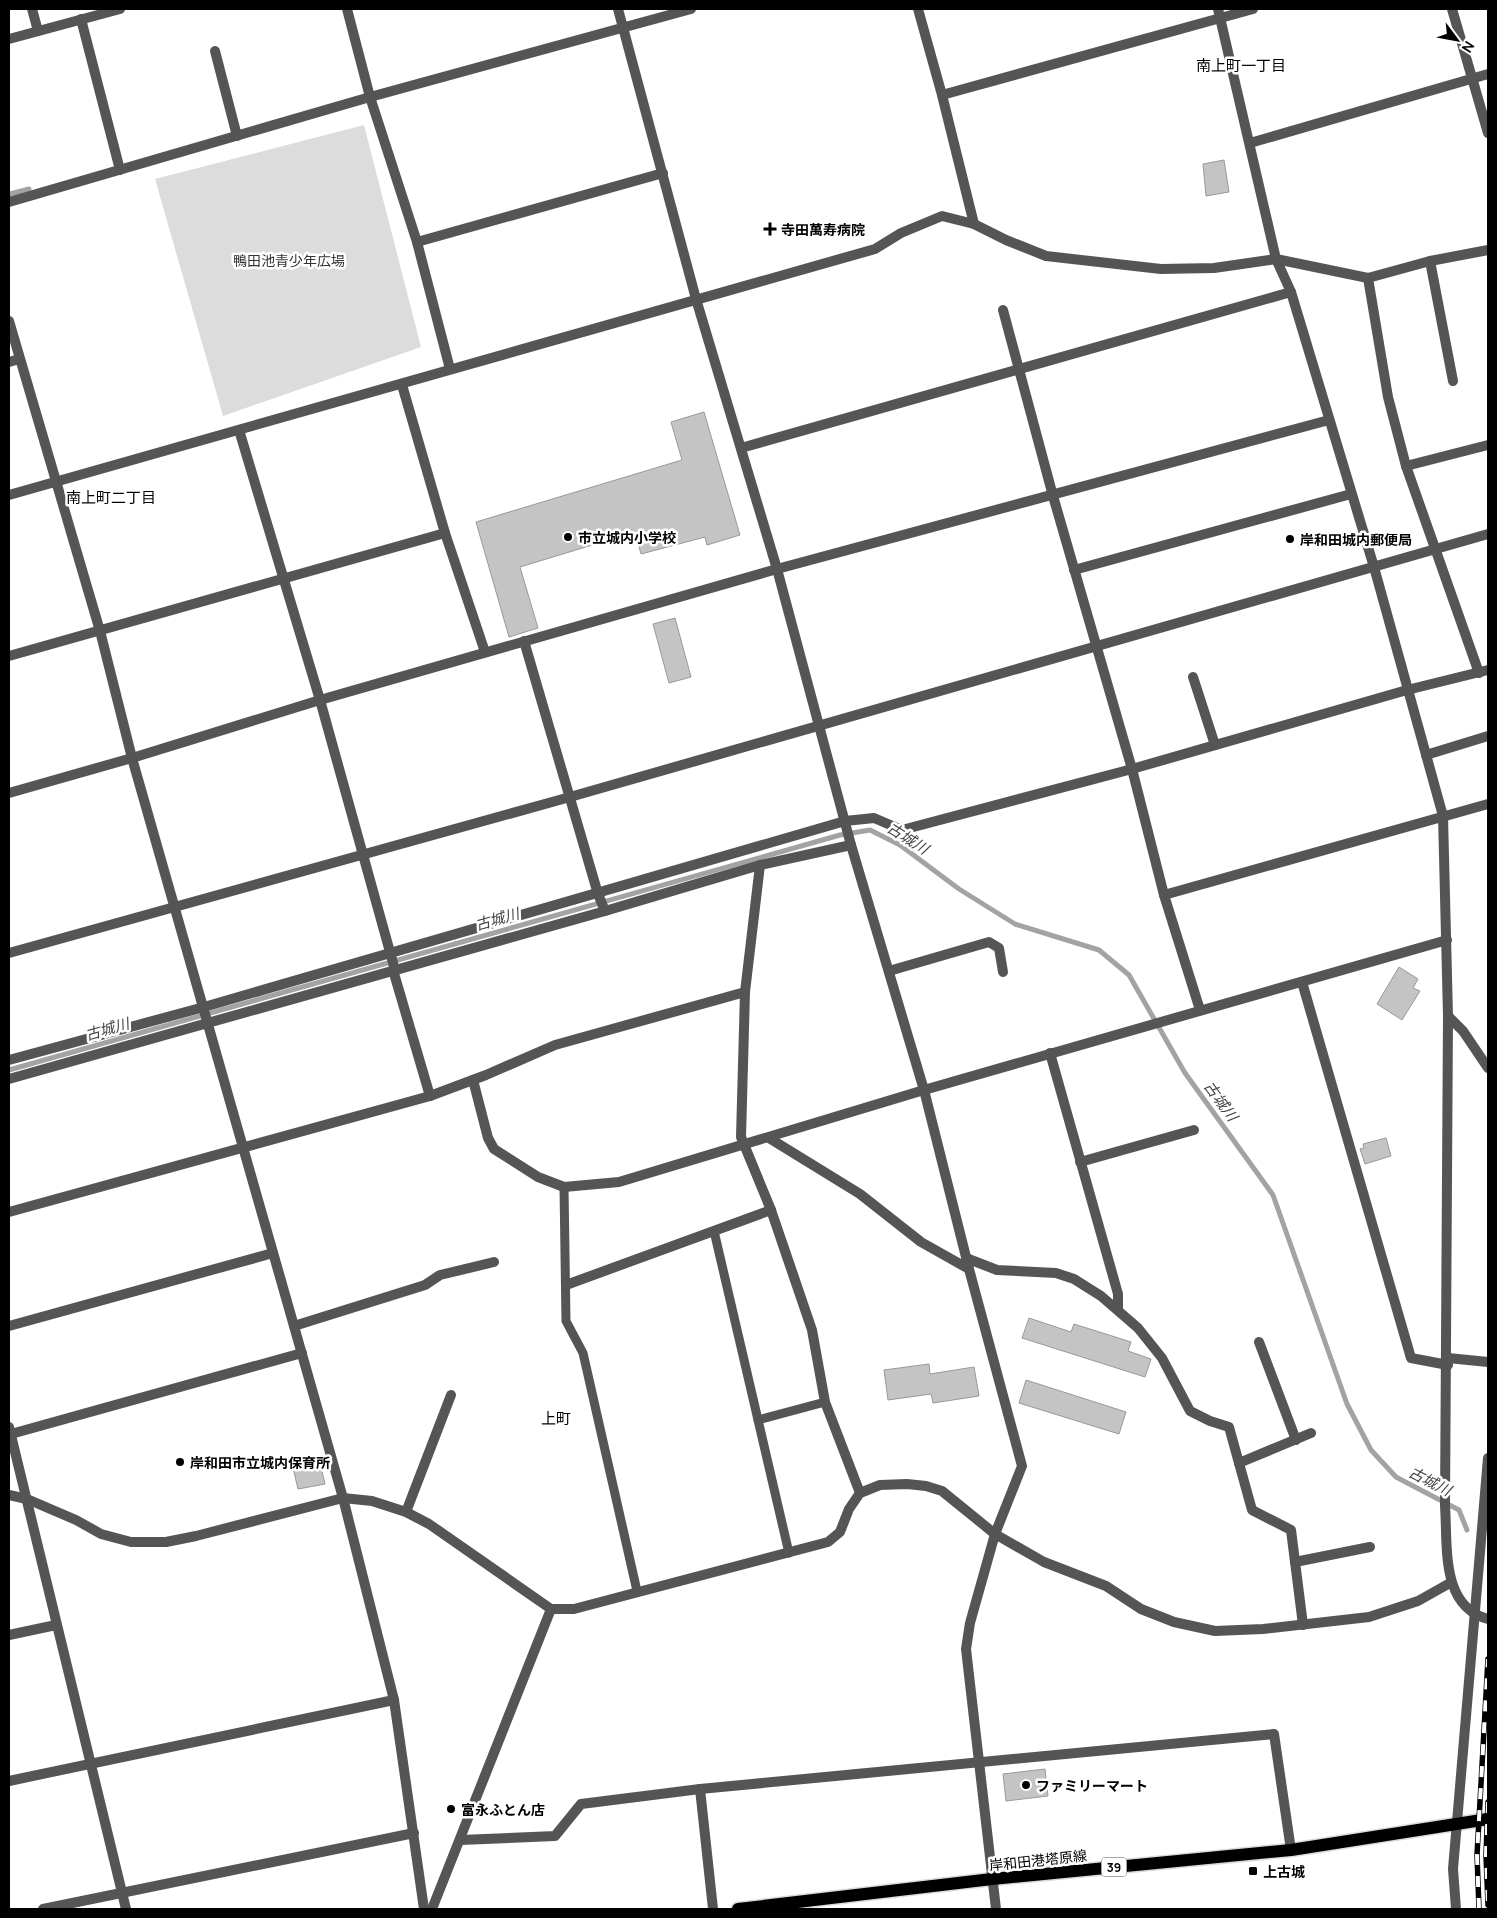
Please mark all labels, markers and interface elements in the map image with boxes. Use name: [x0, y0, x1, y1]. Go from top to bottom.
north arrow: [1432, 15, 1482, 65]
text: N: [1458, 38, 1479, 56]
district label: 南上町一丁目: [1196, 55, 1286, 76]
place label: 寺田萬寿病院: [781, 220, 865, 239]
marker: 寺田萬寿病院: [763, 222, 777, 236]
park label: 鴨田池青少年広場: [233, 251, 345, 270]
district label: 南上町二丁目: [66, 487, 156, 508]
place label: 市立城内小学校: [578, 528, 676, 547]
place label: 岸和田城内郵便局: [1300, 530, 1412, 549]
marker: 市立城内小学校: [562, 531, 574, 543]
marker: 岸和田城内郵便局: [1284, 533, 1296, 545]
water label: 古城川: [883, 817, 934, 860]
water label: 古城川: [472, 902, 523, 935]
water label: 古城川: [82, 1012, 133, 1045]
water label: 古城川: [1199, 1077, 1244, 1127]
district label: 上町: [541, 1408, 571, 1429]
place label: 岸和田市立城内保育所: [190, 1453, 330, 1472]
marker: 岸和田市立城内保育所: [174, 1456, 186, 1468]
water label: 古城川: [1405, 1461, 1457, 1501]
place label: ファミリーマート: [1036, 1776, 1148, 1795]
marker: ファミリーマート: [1020, 1779, 1032, 1791]
place label: 富永ふとん店: [461, 1800, 545, 1819]
marker: 富永ふとん店: [445, 1803, 457, 1815]
street label: 岸和田港塔原線: [988, 1845, 1088, 1875]
road number: 39: [1102, 1858, 1126, 1876]
place label: 上古城: [1263, 1862, 1305, 1881]
marker: 上古城: [1247, 1865, 1259, 1877]

